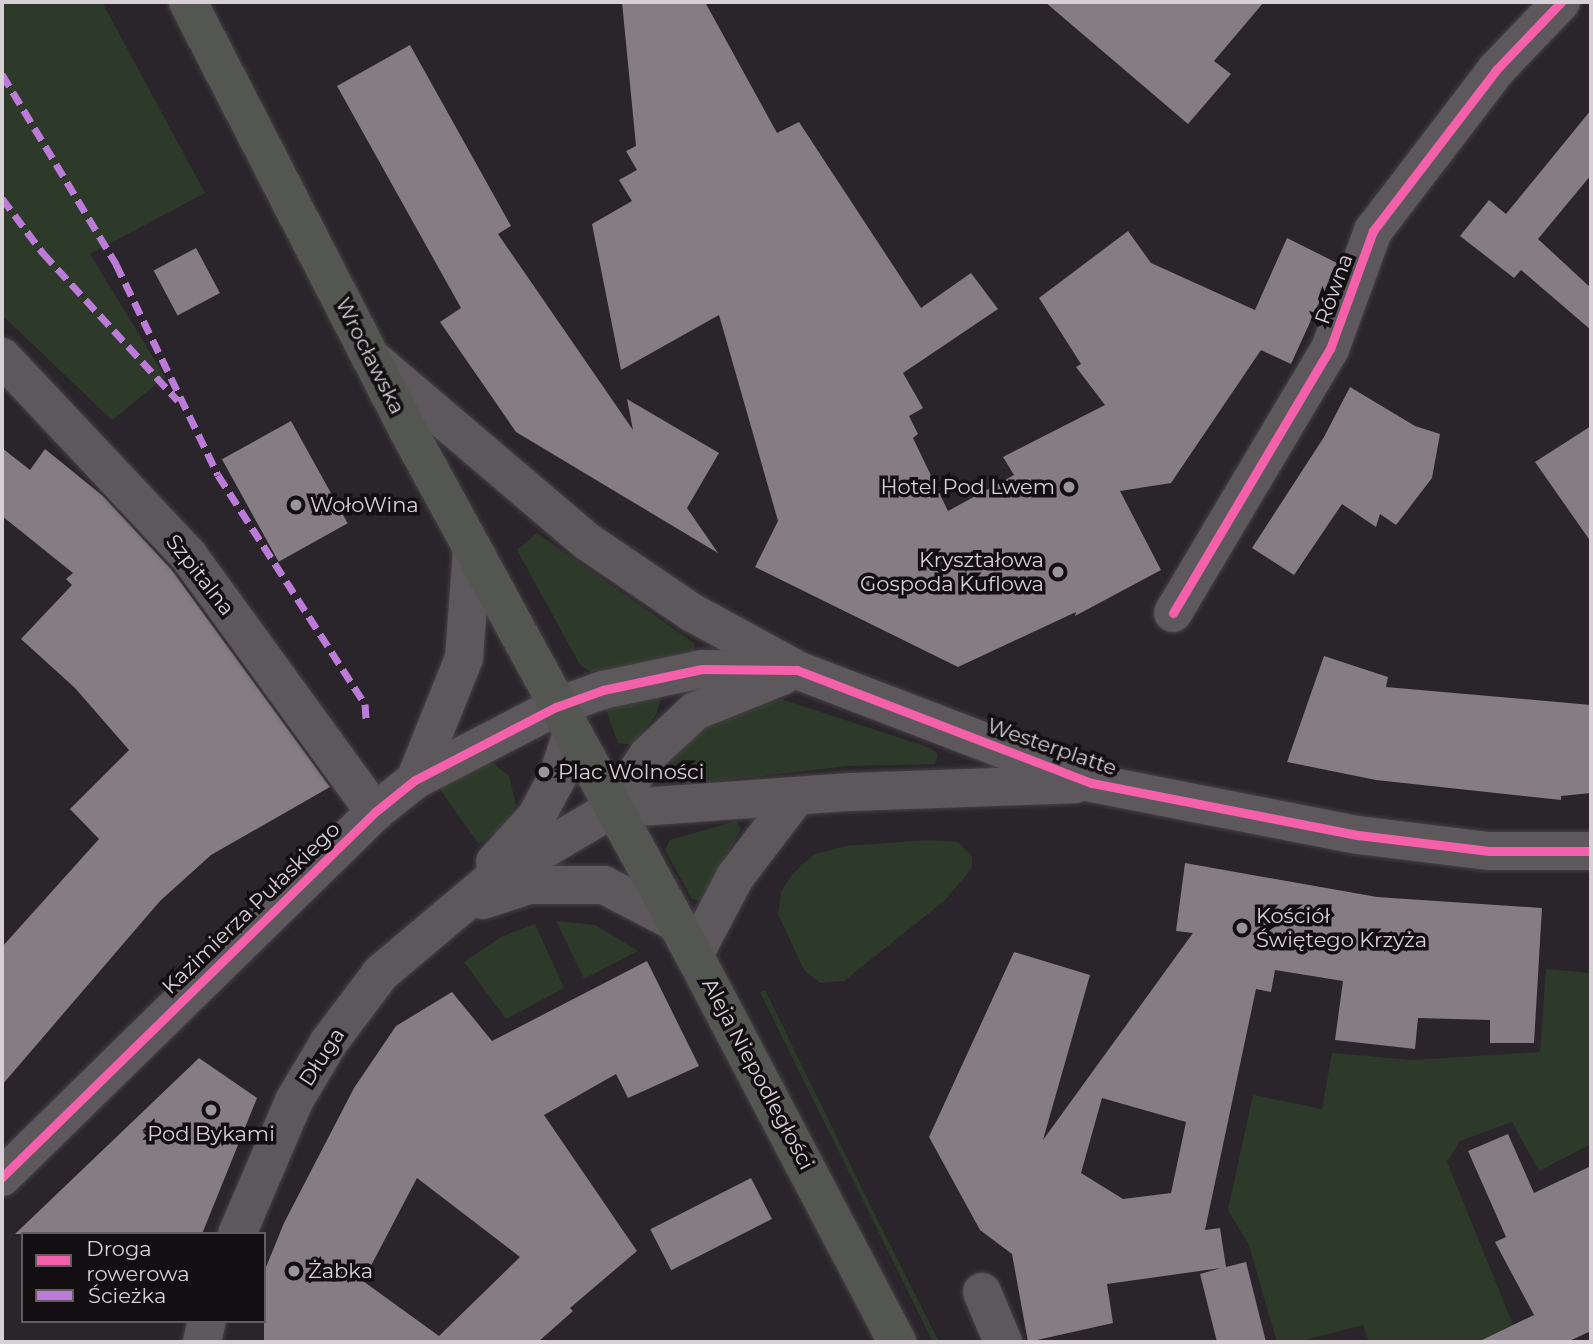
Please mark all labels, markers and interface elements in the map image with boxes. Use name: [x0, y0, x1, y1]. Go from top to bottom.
street label: Równa: [1310, 250, 1358, 328]
street label: Wrocławska: [330, 294, 410, 418]
place label: Hotel Pod Lwem: [880, 474, 1055, 500]
marker: Hotel Pod Lwem: [1061, 479, 1077, 495]
place label: WołoWina: [310, 492, 419, 518]
marker: WołoWina: [288, 497, 304, 513]
street label: Szpitalna: [160, 529, 240, 621]
place label: Kryształowa Gospoda Kuflowa: [860, 547, 1044, 597]
marker: Kryształowa Gospoda Kuflowa: [1050, 564, 1066, 580]
street label: Westerplatte: [984, 713, 1120, 781]
place label: Plac Wolności: [558, 759, 704, 785]
marker: Plac Wolności: [536, 764, 552, 780]
street label: Kazimierza Pułaskiego: [157, 817, 345, 999]
place label: Kościół Świętego Krzyża: [1256, 903, 1427, 953]
marker: Kościół Świętego Krzyża: [1234, 920, 1250, 936]
street label: Aleja Niepodległości: [697, 974, 819, 1174]
street label: Długa: [294, 1023, 350, 1091]
marker: Pod Bykami: [203, 1102, 219, 1118]
place label: Pod Bykami: [147, 1121, 275, 1147]
legend: [21, 1232, 266, 1323]
text: Droga rowerowa: [86, 1236, 190, 1286]
place label: Żabka: [308, 1258, 373, 1284]
marker: Żabka: [286, 1263, 302, 1279]
text: Ścieżka: [88, 1283, 166, 1308]

